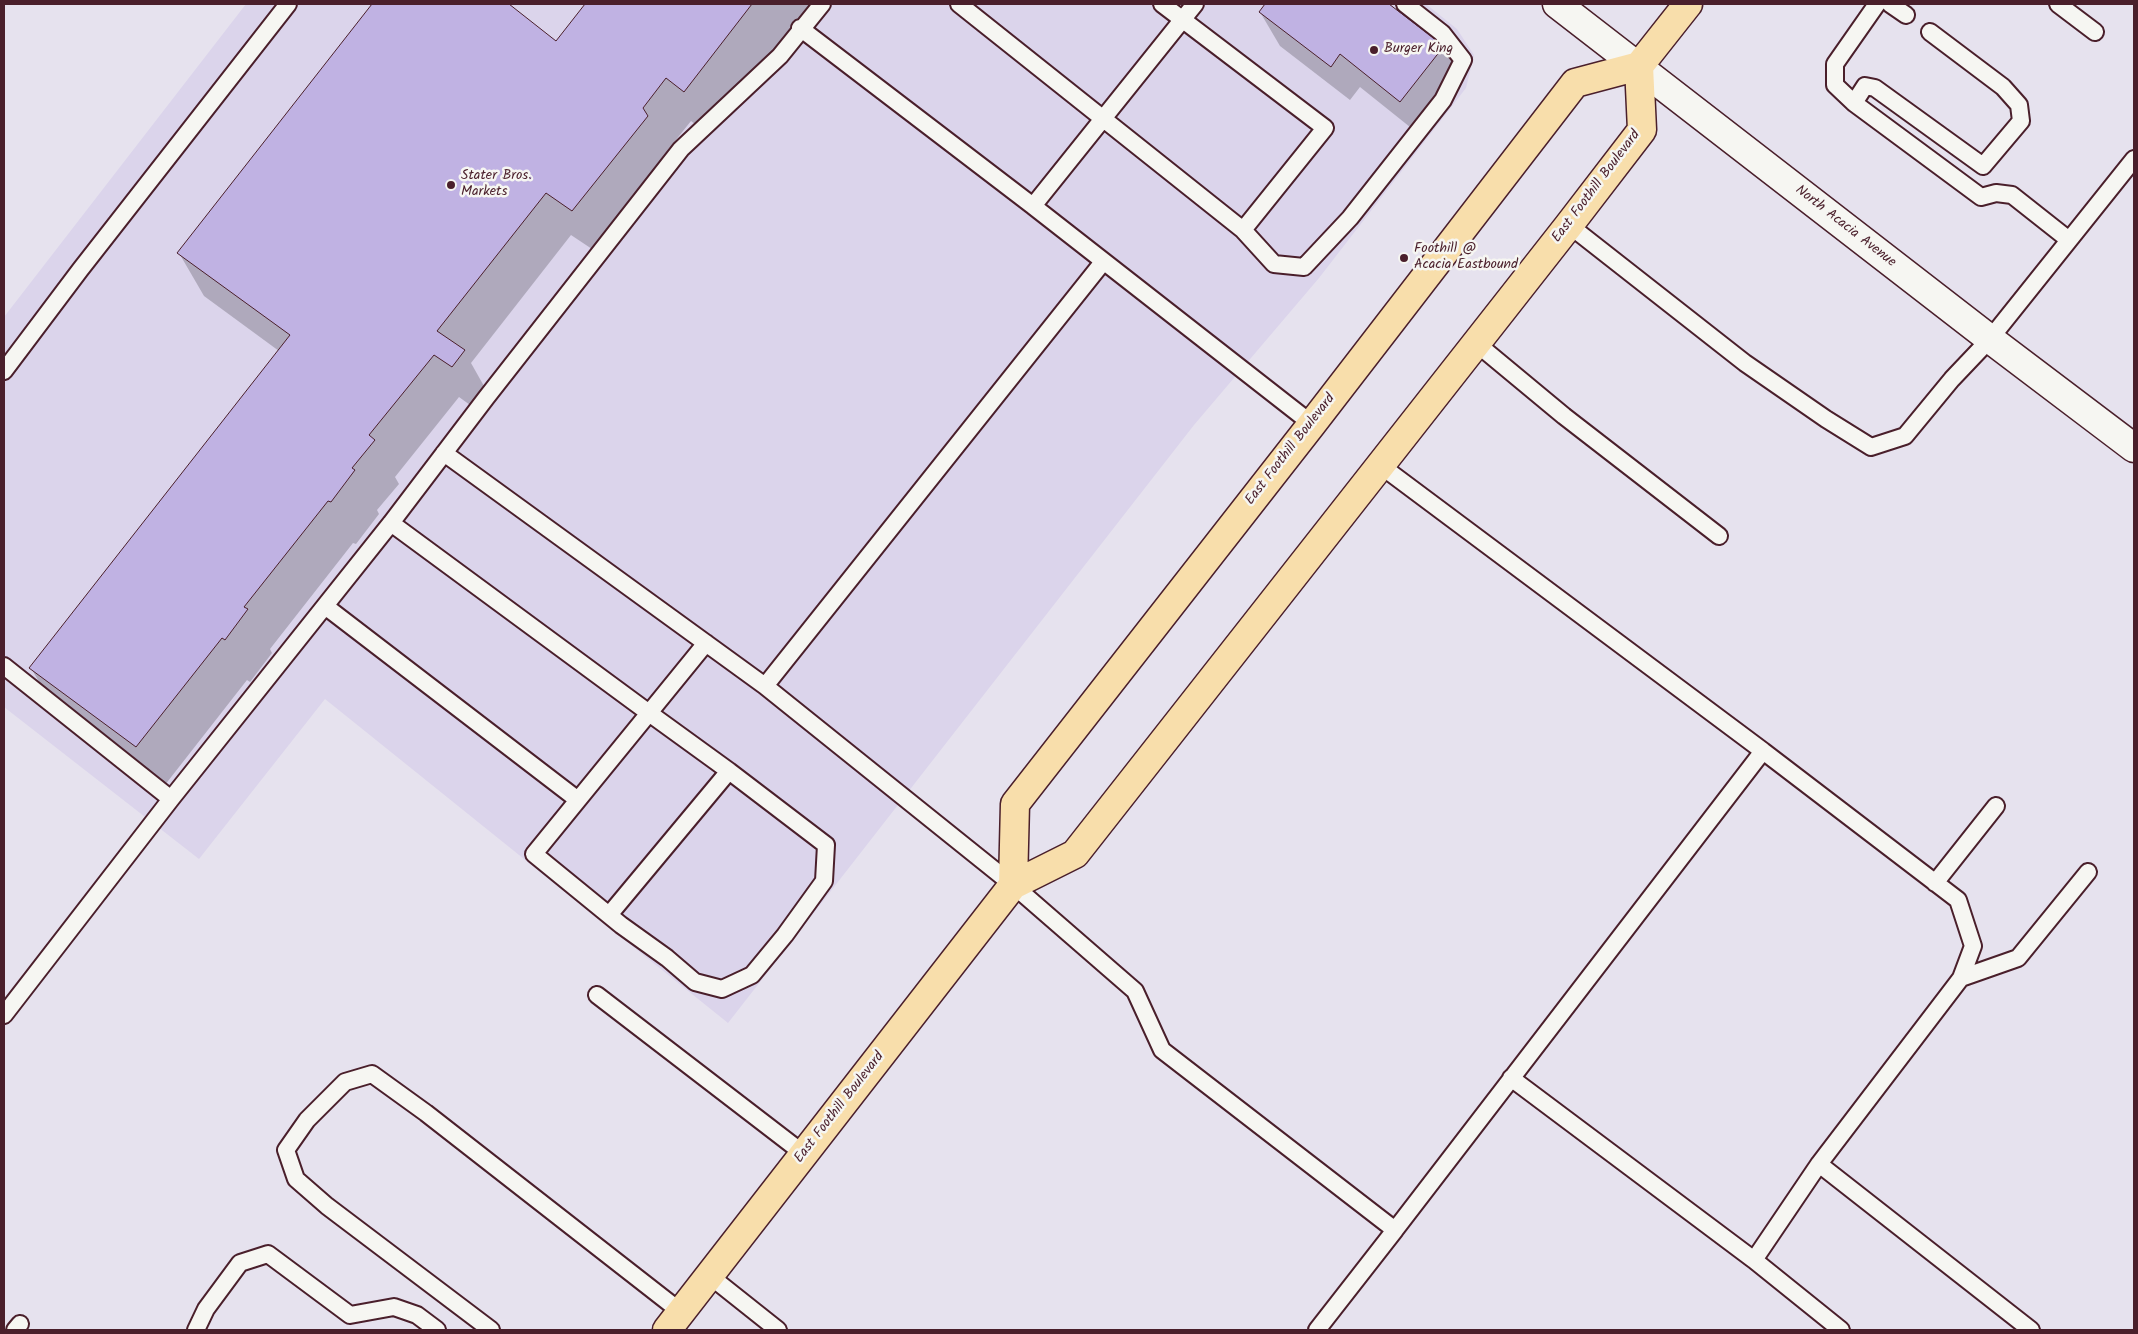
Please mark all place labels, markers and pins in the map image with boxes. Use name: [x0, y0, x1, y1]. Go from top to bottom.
place label: Burger King: [1384, 42, 1453, 58]
marker: Burger King: [1368, 44, 1380, 56]
place label: Stater Bros. Markets: [461, 169, 532, 202]
marker: Stater Bros. Markets: [445, 179, 457, 191]
place label: Foothill @ Acacia Eastbound: [1414, 242, 1518, 274]
marker: Foothill @ Acacia Eastbound: [1398, 252, 1410, 264]

